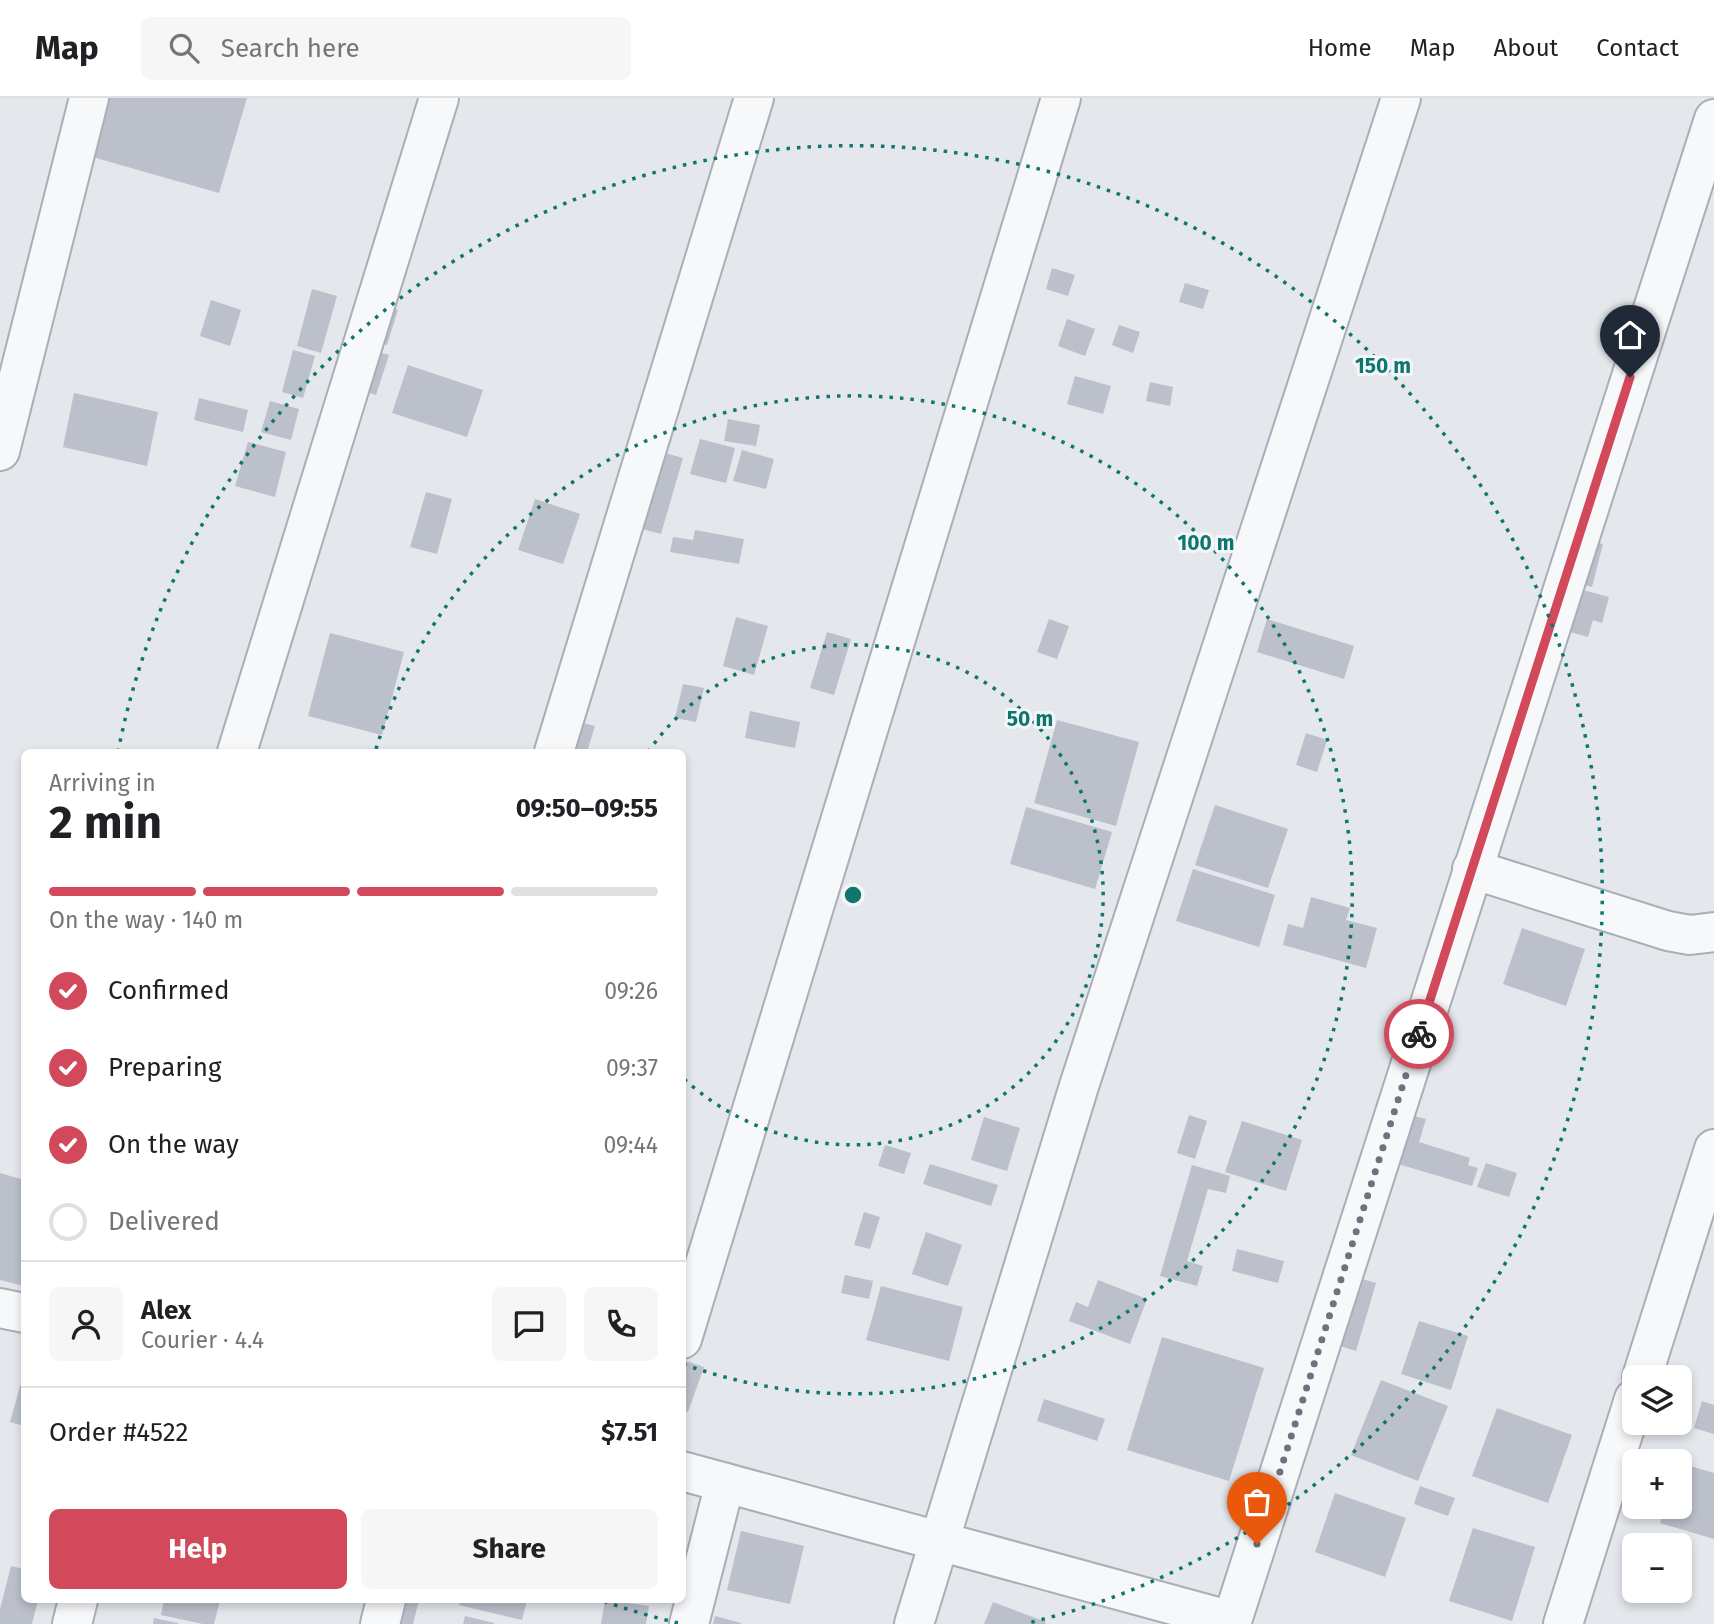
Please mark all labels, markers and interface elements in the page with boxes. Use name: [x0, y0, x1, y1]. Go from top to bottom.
search box: [141, 17, 631, 80]
text: Map: [35, 28, 99, 68]
icon: search: [165, 29, 203, 67]
text: Search here: [221, 33, 360, 64]
text: Home: [1308, 34, 1372, 62]
text: Map: [1410, 34, 1456, 62]
text: About: [1494, 34, 1558, 62]
text: Contact: [1596, 34, 1679, 62]
pin: [1600, 305, 1660, 377]
icon: home: [1611, 316, 1649, 354]
text: 150 m: [1355, 353, 1411, 379]
text: 100 m: [1177, 530, 1235, 556]
text: 50 m: [1007, 706, 1053, 732]
text: Arriving in: [49, 769, 156, 797]
text: 09:50–09:55: [516, 793, 658, 824]
text: 2 min: [49, 795, 162, 850]
centre of rings: [841, 883, 865, 907]
text: On the way · 140 m: [49, 906, 243, 934]
icon: check: [49, 972, 87, 1010]
text: Confirmed: [108, 975, 229, 1006]
text: 09:26: [604, 977, 658, 1005]
courier: [1384, 999, 1454, 1069]
icon: bike: [1400, 1015, 1438, 1053]
icon: check: [49, 1049, 87, 1087]
text: Preparing: [108, 1052, 221, 1083]
text: 09:37: [606, 1054, 658, 1082]
icon: check: [49, 1126, 87, 1164]
text: On the way: [108, 1129, 239, 1160]
text: 09:44: [603, 1131, 658, 1159]
text: Delivered: [108, 1206, 220, 1237]
button: person: [49, 1287, 123, 1361]
button: chat: [492, 1287, 566, 1361]
button: phone: [584, 1287, 658, 1361]
text: Alex: [141, 1295, 191, 1326]
text: Courier · 4.4: [141, 1326, 264, 1354]
map controls: [1622, 1365, 1692, 1603]
button: layers: [1622, 1365, 1692, 1435]
text: Order #4522: [49, 1417, 188, 1448]
text: $7.51: [601, 1417, 658, 1448]
button: +: [1622, 1449, 1692, 1519]
pin: [1227, 1472, 1287, 1544]
icon: bag: [1238, 1483, 1276, 1521]
button: Help: [49, 1509, 347, 1589]
button: Share: [361, 1509, 658, 1589]
button: −: [1622, 1533, 1692, 1603]

